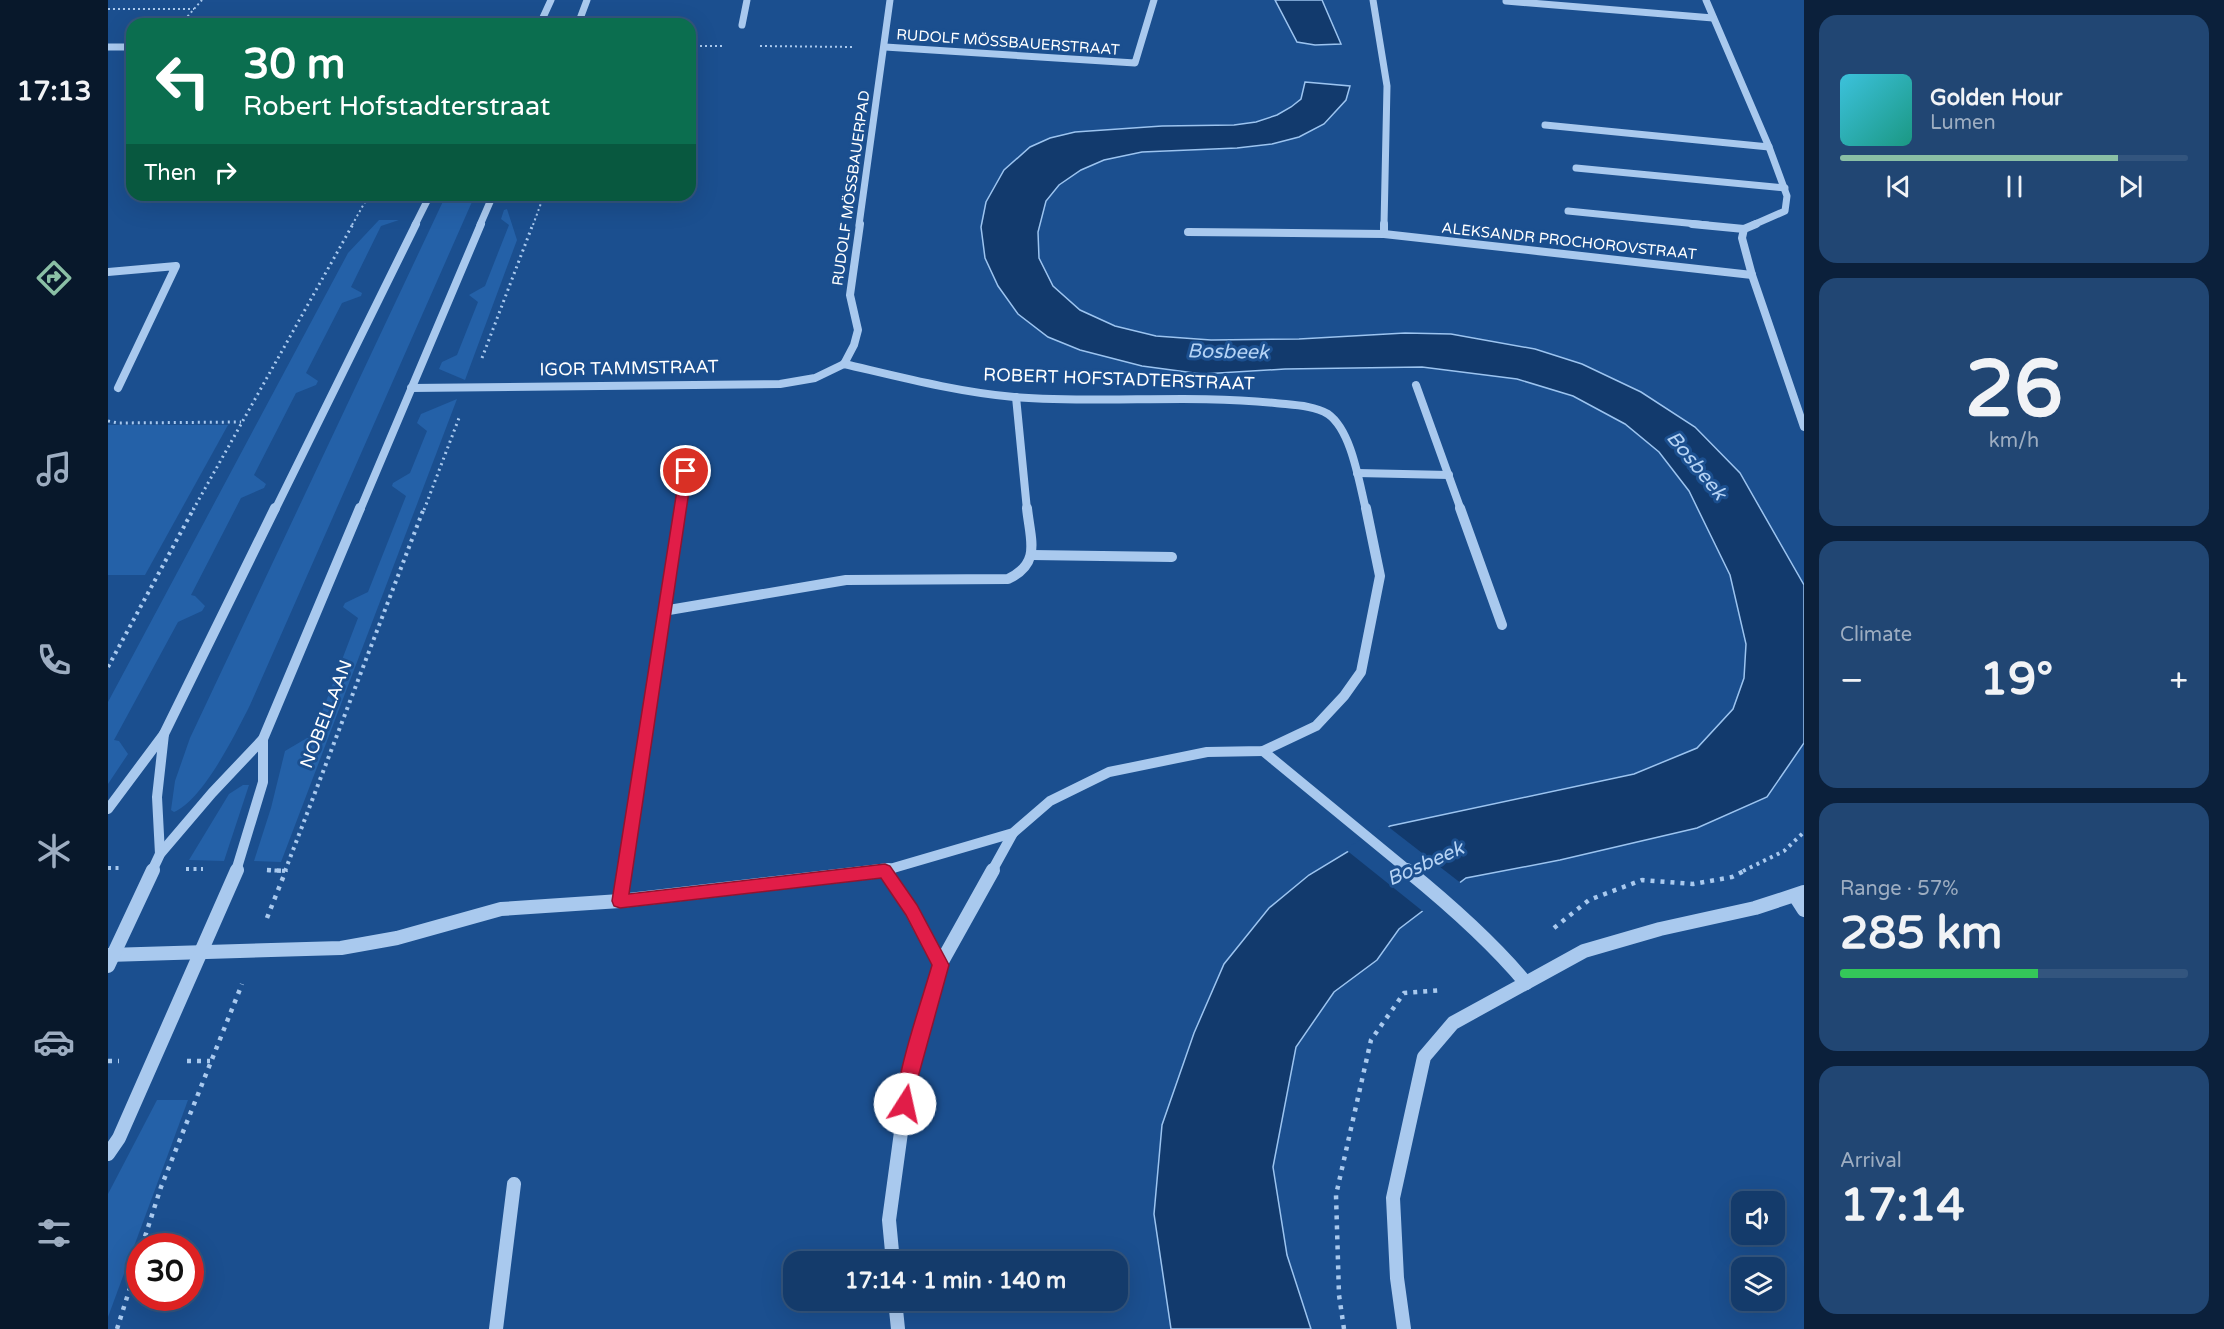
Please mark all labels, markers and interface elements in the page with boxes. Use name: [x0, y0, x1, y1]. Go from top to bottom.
street label: RUDOLF MÖSSBAUERSTRAAT: [896, 25, 1120, 59]
text: 30 m: [243, 39, 345, 90]
icon: left: [144, 42, 222, 120]
text: 17:13: [17, 75, 91, 108]
text: Golden Hour: [1930, 85, 2062, 111]
street label: RUDOLF MÖSSBAUERPAD: [828, 89, 874, 287]
text: Robert Hofstadterstraat: [243, 90, 550, 123]
text: Lumen: [1930, 111, 1996, 135]
icon: right: [209, 156, 242, 189]
text: Then: [144, 160, 197, 186]
icon: previous: [1882, 170, 1915, 203]
icon: pause: [1998, 170, 2031, 203]
icon: next: [2114, 170, 2147, 203]
street label: ALEKSANDR PROCHOROVSTRAAT: [1441, 219, 1697, 263]
icon: directions: [33, 257, 75, 299]
water label: Bosbeek: [1187, 339, 1271, 365]
text: 26: [1965, 343, 2063, 437]
street label: IGOR TAMMSTRAAT: [539, 355, 719, 381]
street label: ROBERT HOFSTADTERSTRAAT: [983, 363, 1255, 395]
water label: Bosbeek: [1661, 426, 1733, 507]
text: km/h: [1989, 429, 2039, 453]
pin: [660, 445, 711, 496]
icon: music: [33, 448, 75, 490]
icon: arrive: [669, 454, 702, 487]
text: Climate: [1840, 623, 1912, 647]
icon: phone: [33, 639, 75, 681]
text: 19°: [1980, 653, 2053, 707]
street label: NOBELLAAN: [295, 657, 357, 771]
text: −: [1840, 661, 1864, 700]
text: +: [2169, 661, 2188, 700]
icon: climate: [33, 830, 75, 872]
water label: Bosbeek: [1383, 835, 1470, 891]
text: Range · 57%: [1840, 877, 1959, 901]
text: 285 km: [1840, 907, 2002, 961]
icon: car: [33, 1021, 75, 1063]
position arrow: [873, 1072, 937, 1136]
text: Arrival: [1840, 1149, 1902, 1173]
text: 17:14: [1840, 1179, 1965, 1233]
map controls: [1731, 1191, 1785, 1311]
button: sound: [1731, 1191, 1785, 1245]
icon: filters: [33, 1212, 75, 1254]
speed limit sign: 30: [126, 1233, 204, 1311]
button: layers: [1731, 1257, 1785, 1311]
text: 17:14 · 1 min · 140 m: [845, 1268, 1066, 1294]

